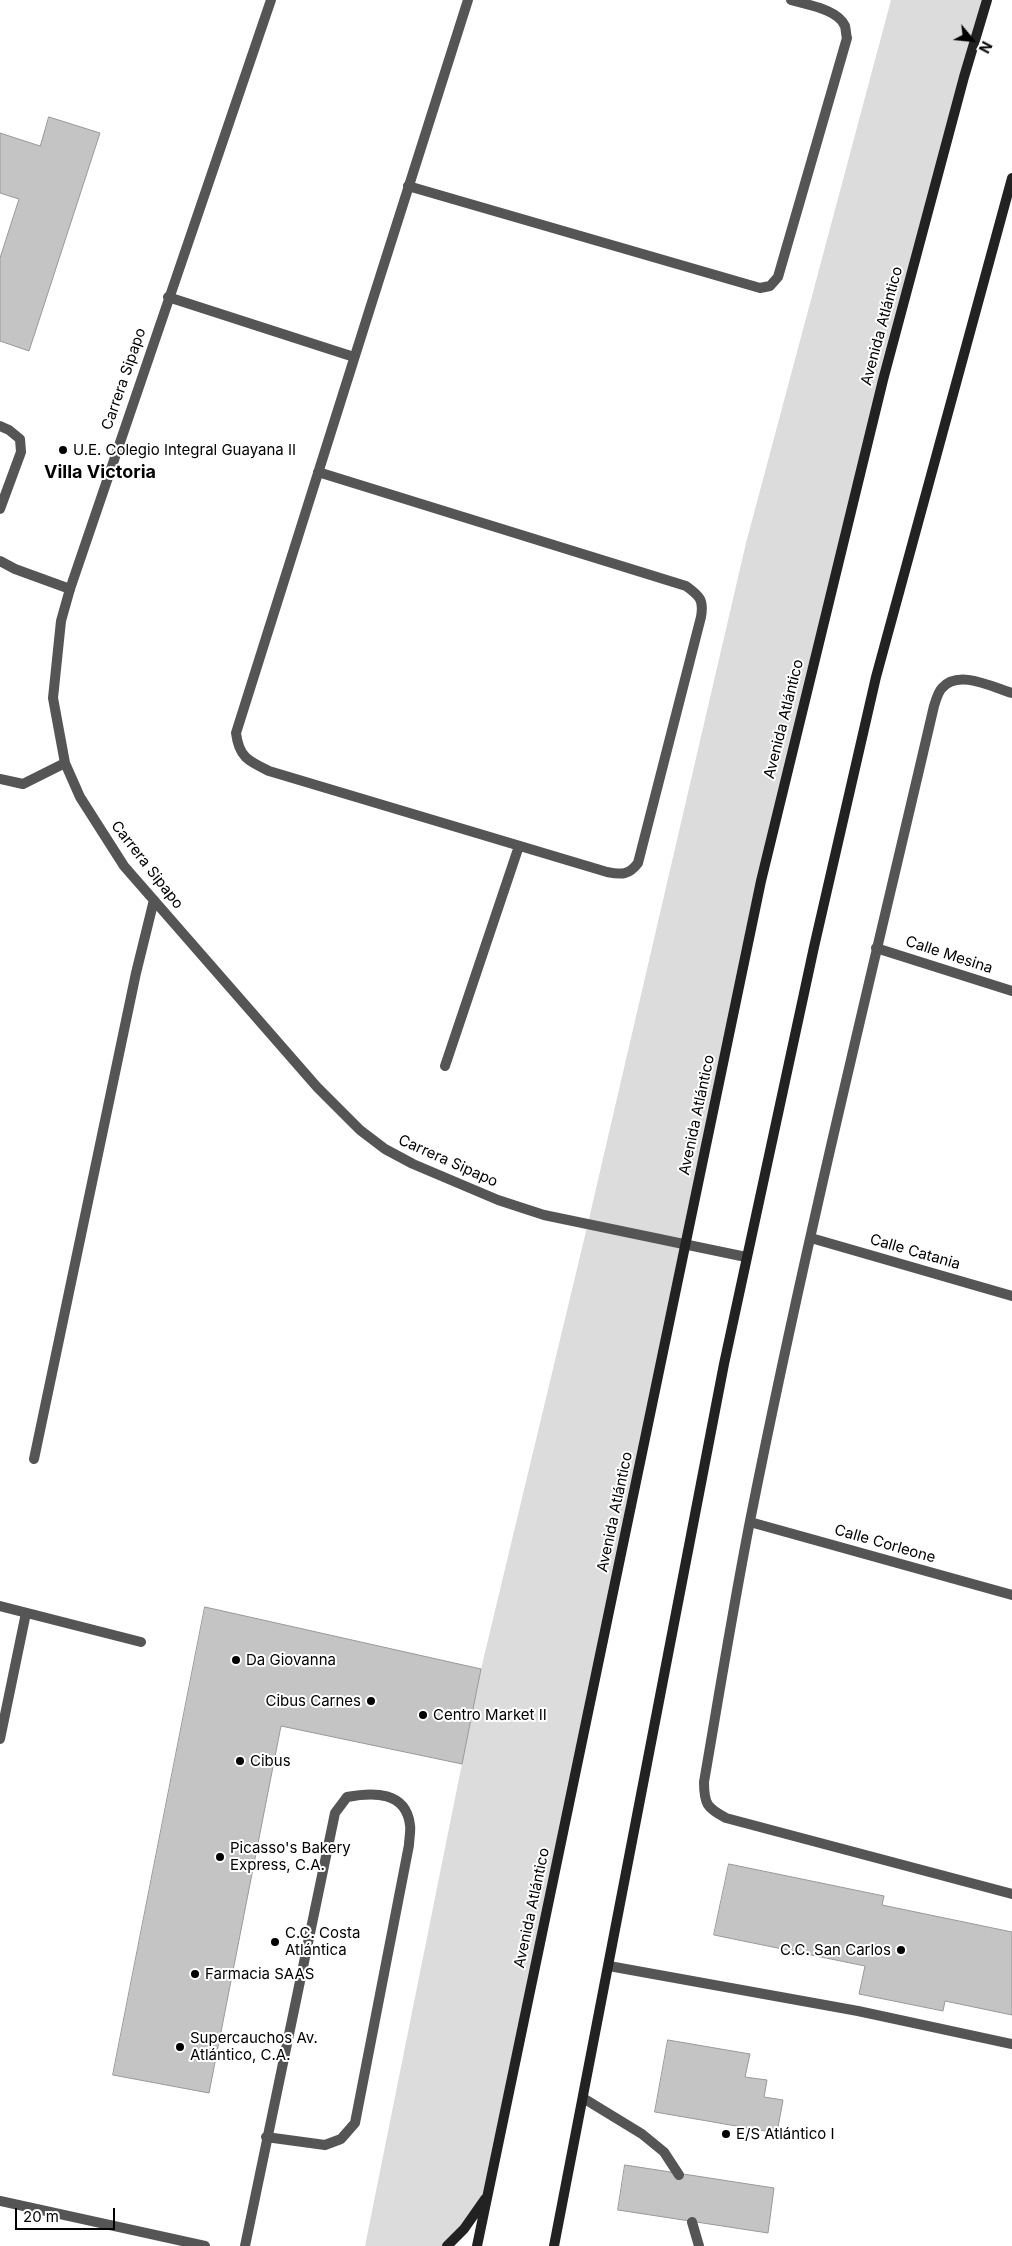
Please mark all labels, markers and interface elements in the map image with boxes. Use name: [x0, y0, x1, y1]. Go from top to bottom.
north arrow: [947, 15, 997, 65]
text: N: [976, 39, 996, 56]
street label: Avenida Atlántico: [857, 264, 907, 388]
street label: Carrera Sipapo: [98, 326, 150, 432]
place label: U.E. Colegio Integral Guayana II: [73, 441, 296, 459]
marker: U.E. Colegio Integral Guayana II: [57, 444, 69, 456]
district label: Villa Victoria: [44, 462, 156, 484]
street label: Avenida Atlántico: [760, 657, 808, 781]
street label: Carrera Sipapo: [107, 817, 187, 913]
street label: Calle Mesina: [903, 932, 995, 978]
street label: Avenida Atlántico: [675, 1053, 719, 1177]
street label: Carrera Sipapo: [396, 1131, 500, 1191]
street label: Calle Catania: [868, 1230, 962, 1274]
street label: Avenida Atlántico: [593, 1450, 637, 1574]
street label: Calle Corleone: [832, 1521, 938, 1567]
place label: Da Giovanna: [246, 1651, 336, 1669]
marker: Da Giovanna: [230, 1654, 242, 1666]
place label: Cibus Carnes: [265, 1692, 361, 1710]
marker: Cibus Carnes: [365, 1695, 377, 1707]
place label: Centro Market II: [433, 1706, 547, 1724]
marker: Centro Market II: [417, 1709, 429, 1721]
place label: Cibus: [250, 1752, 291, 1770]
marker: Cibus: [234, 1755, 246, 1767]
place label: Picasso's Bakery Express, C.A.: [230, 1839, 351, 1874]
street label: Avenida Atlántico: [510, 1846, 554, 1970]
marker: Picasso's Bakery Express, C.A.: [214, 1851, 226, 1863]
place label: C.C. Costa Atlántica: [285, 1924, 360, 1959]
marker: C.C. Costa Atlántica: [269, 1936, 281, 1948]
place label: C.C. San Carlos: [780, 1941, 891, 1959]
marker: C.C. San Carlos: [895, 1944, 907, 1956]
place label: Farmacia SAAS: [205, 1965, 314, 1983]
marker: Farmacia SAAS: [189, 1968, 201, 1980]
place label: Supercauchos Av. Atlántico, C.A.: [190, 2029, 318, 2064]
marker: Supercauchos Av. Atlántico, C.A.: [174, 2041, 186, 2053]
place label: E/S Atlántico I: [736, 2125, 834, 2143]
marker: E/S Atlántico I: [720, 2128, 732, 2140]
scale bar: [18, 2198, 118, 2230]
text: 20 m: [23, 2207, 59, 2226]

